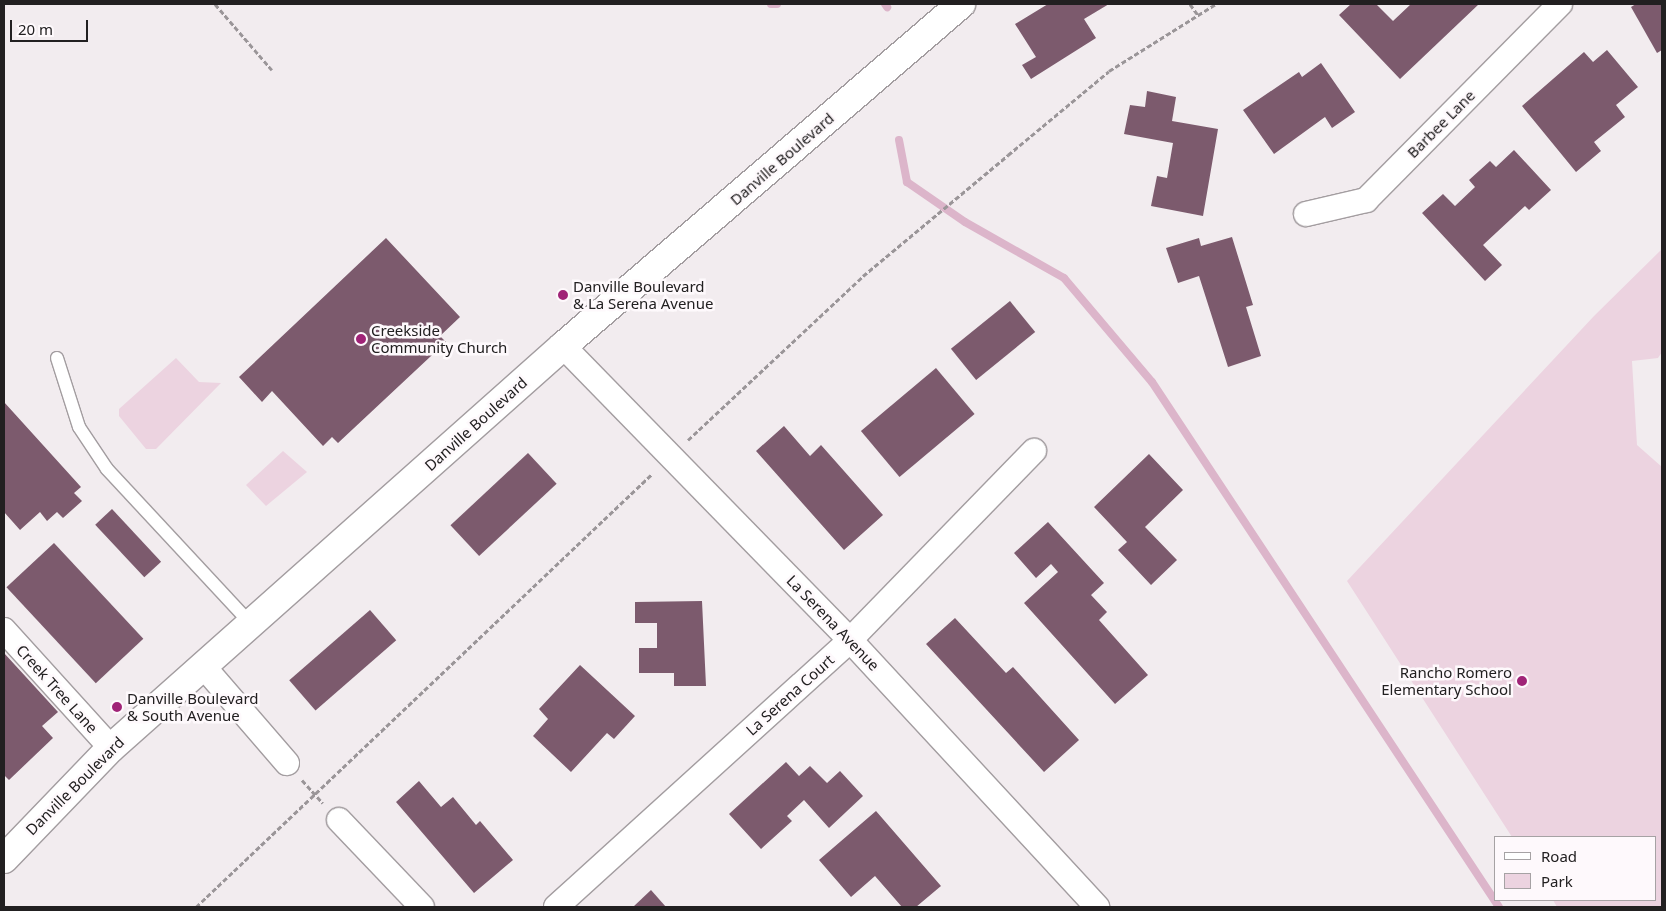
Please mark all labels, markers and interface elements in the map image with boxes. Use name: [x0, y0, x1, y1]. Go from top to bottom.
scale bar: [12, 10, 90, 42]
text: 20 m: [18, 19, 53, 39]
street label: Barbee Lane: [1403, 86, 1479, 162]
street label: Danville Boulevard: [726, 109, 838, 209]
place label: Danville Boulevard & La Serena Avenue: [573, 277, 713, 312]
marker: Danville Boulevard & La Serena Avenue: [557, 289, 569, 301]
place label: Creekside Community Church: [371, 321, 507, 356]
marker: Creekside Community Church: [355, 333, 367, 345]
street label: Danville Boulevard: [421, 373, 531, 475]
street label: La Serena Avenue: [783, 572, 883, 674]
street label: Creek Tree Lane: [13, 641, 101, 737]
street label: La Serena Court: [742, 651, 838, 739]
place label: Rancho Romero Elementary School: [1381, 663, 1512, 698]
marker: Rancho Romero Elementary School: [1516, 675, 1528, 687]
place label: Danville Boulevard & South Avenue: [127, 689, 259, 724]
marker: Danville Boulevard & South Avenue: [111, 701, 123, 713]
street label: Danville Boulevard: [22, 733, 128, 839]
legend: [1494, 836, 1656, 901]
text: Road: [1541, 846, 1577, 866]
text: Park: [1541, 871, 1573, 891]

